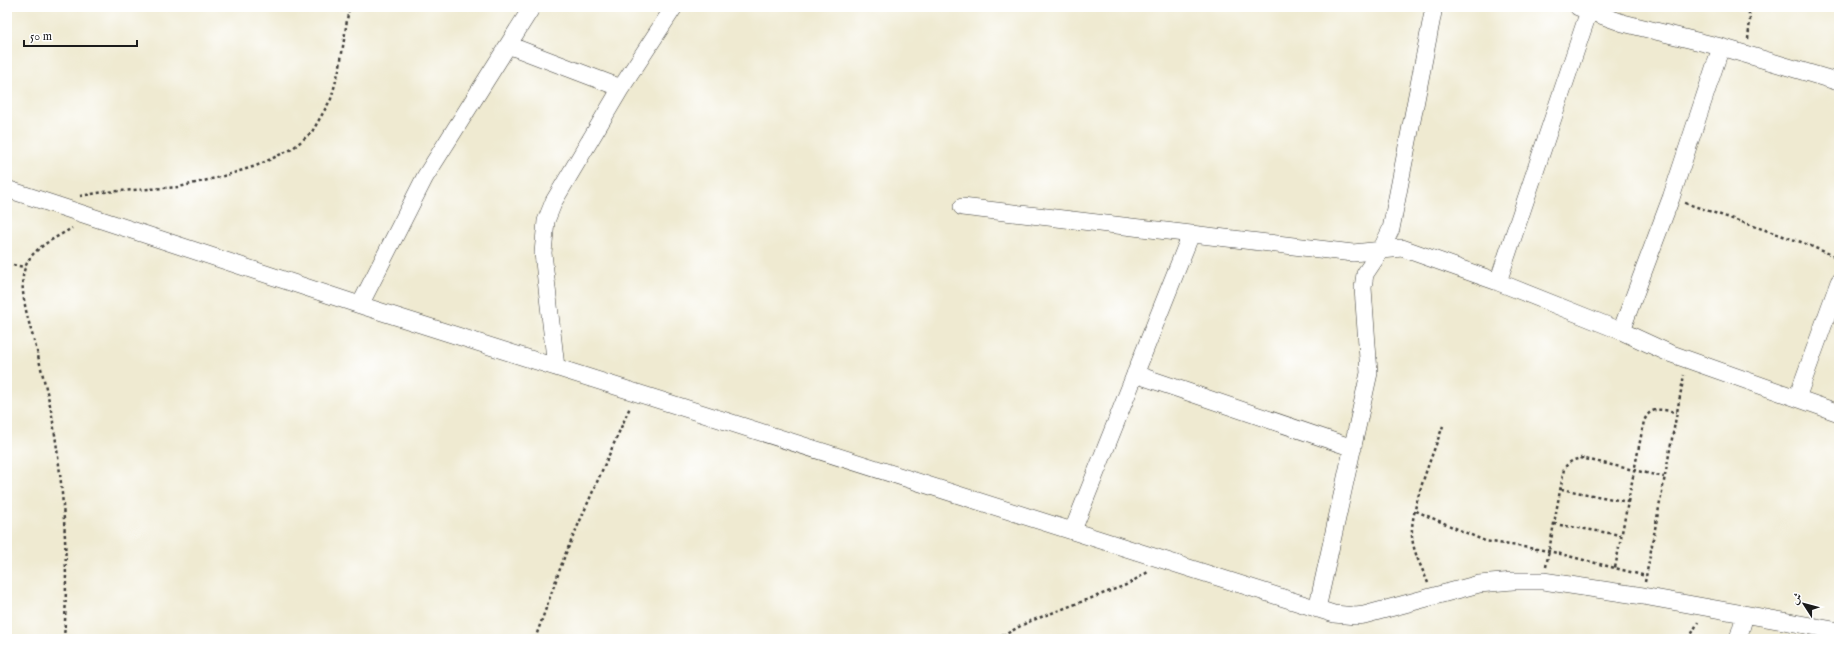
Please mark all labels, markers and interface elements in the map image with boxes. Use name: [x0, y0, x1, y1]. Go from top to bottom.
scale bar: [24, 22, 137, 48]
text: 50 m: [30, 29, 52, 44]
north arrow: [1784, 584, 1824, 624]
text: ش: [1788, 590, 1806, 607]

